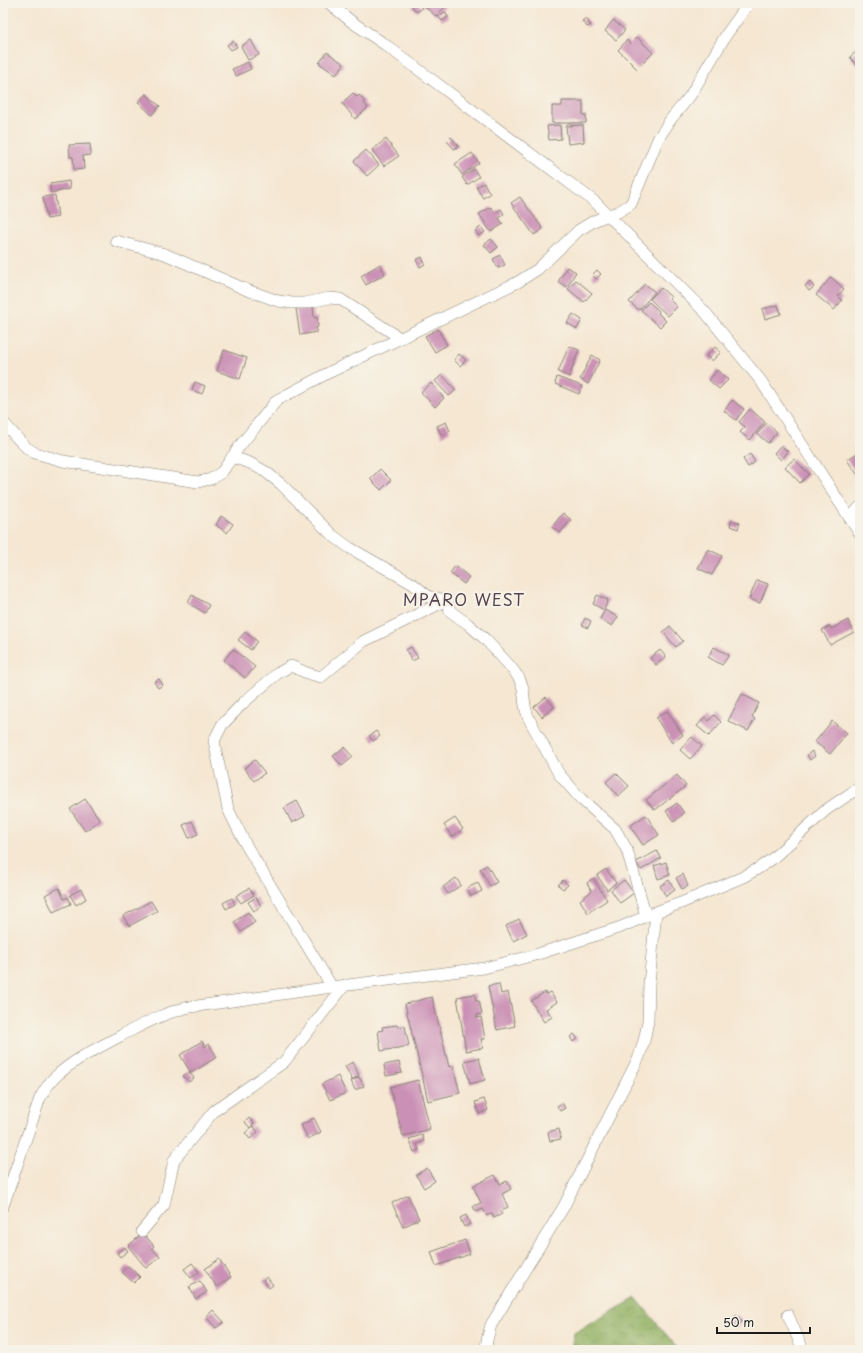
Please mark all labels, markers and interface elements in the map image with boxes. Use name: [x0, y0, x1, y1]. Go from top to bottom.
district label: MPARO WEST: [403, 587, 525, 611]
scale bar: [717, 1309, 810, 1335]
text: 50 m: [723, 1313, 754, 1331]

